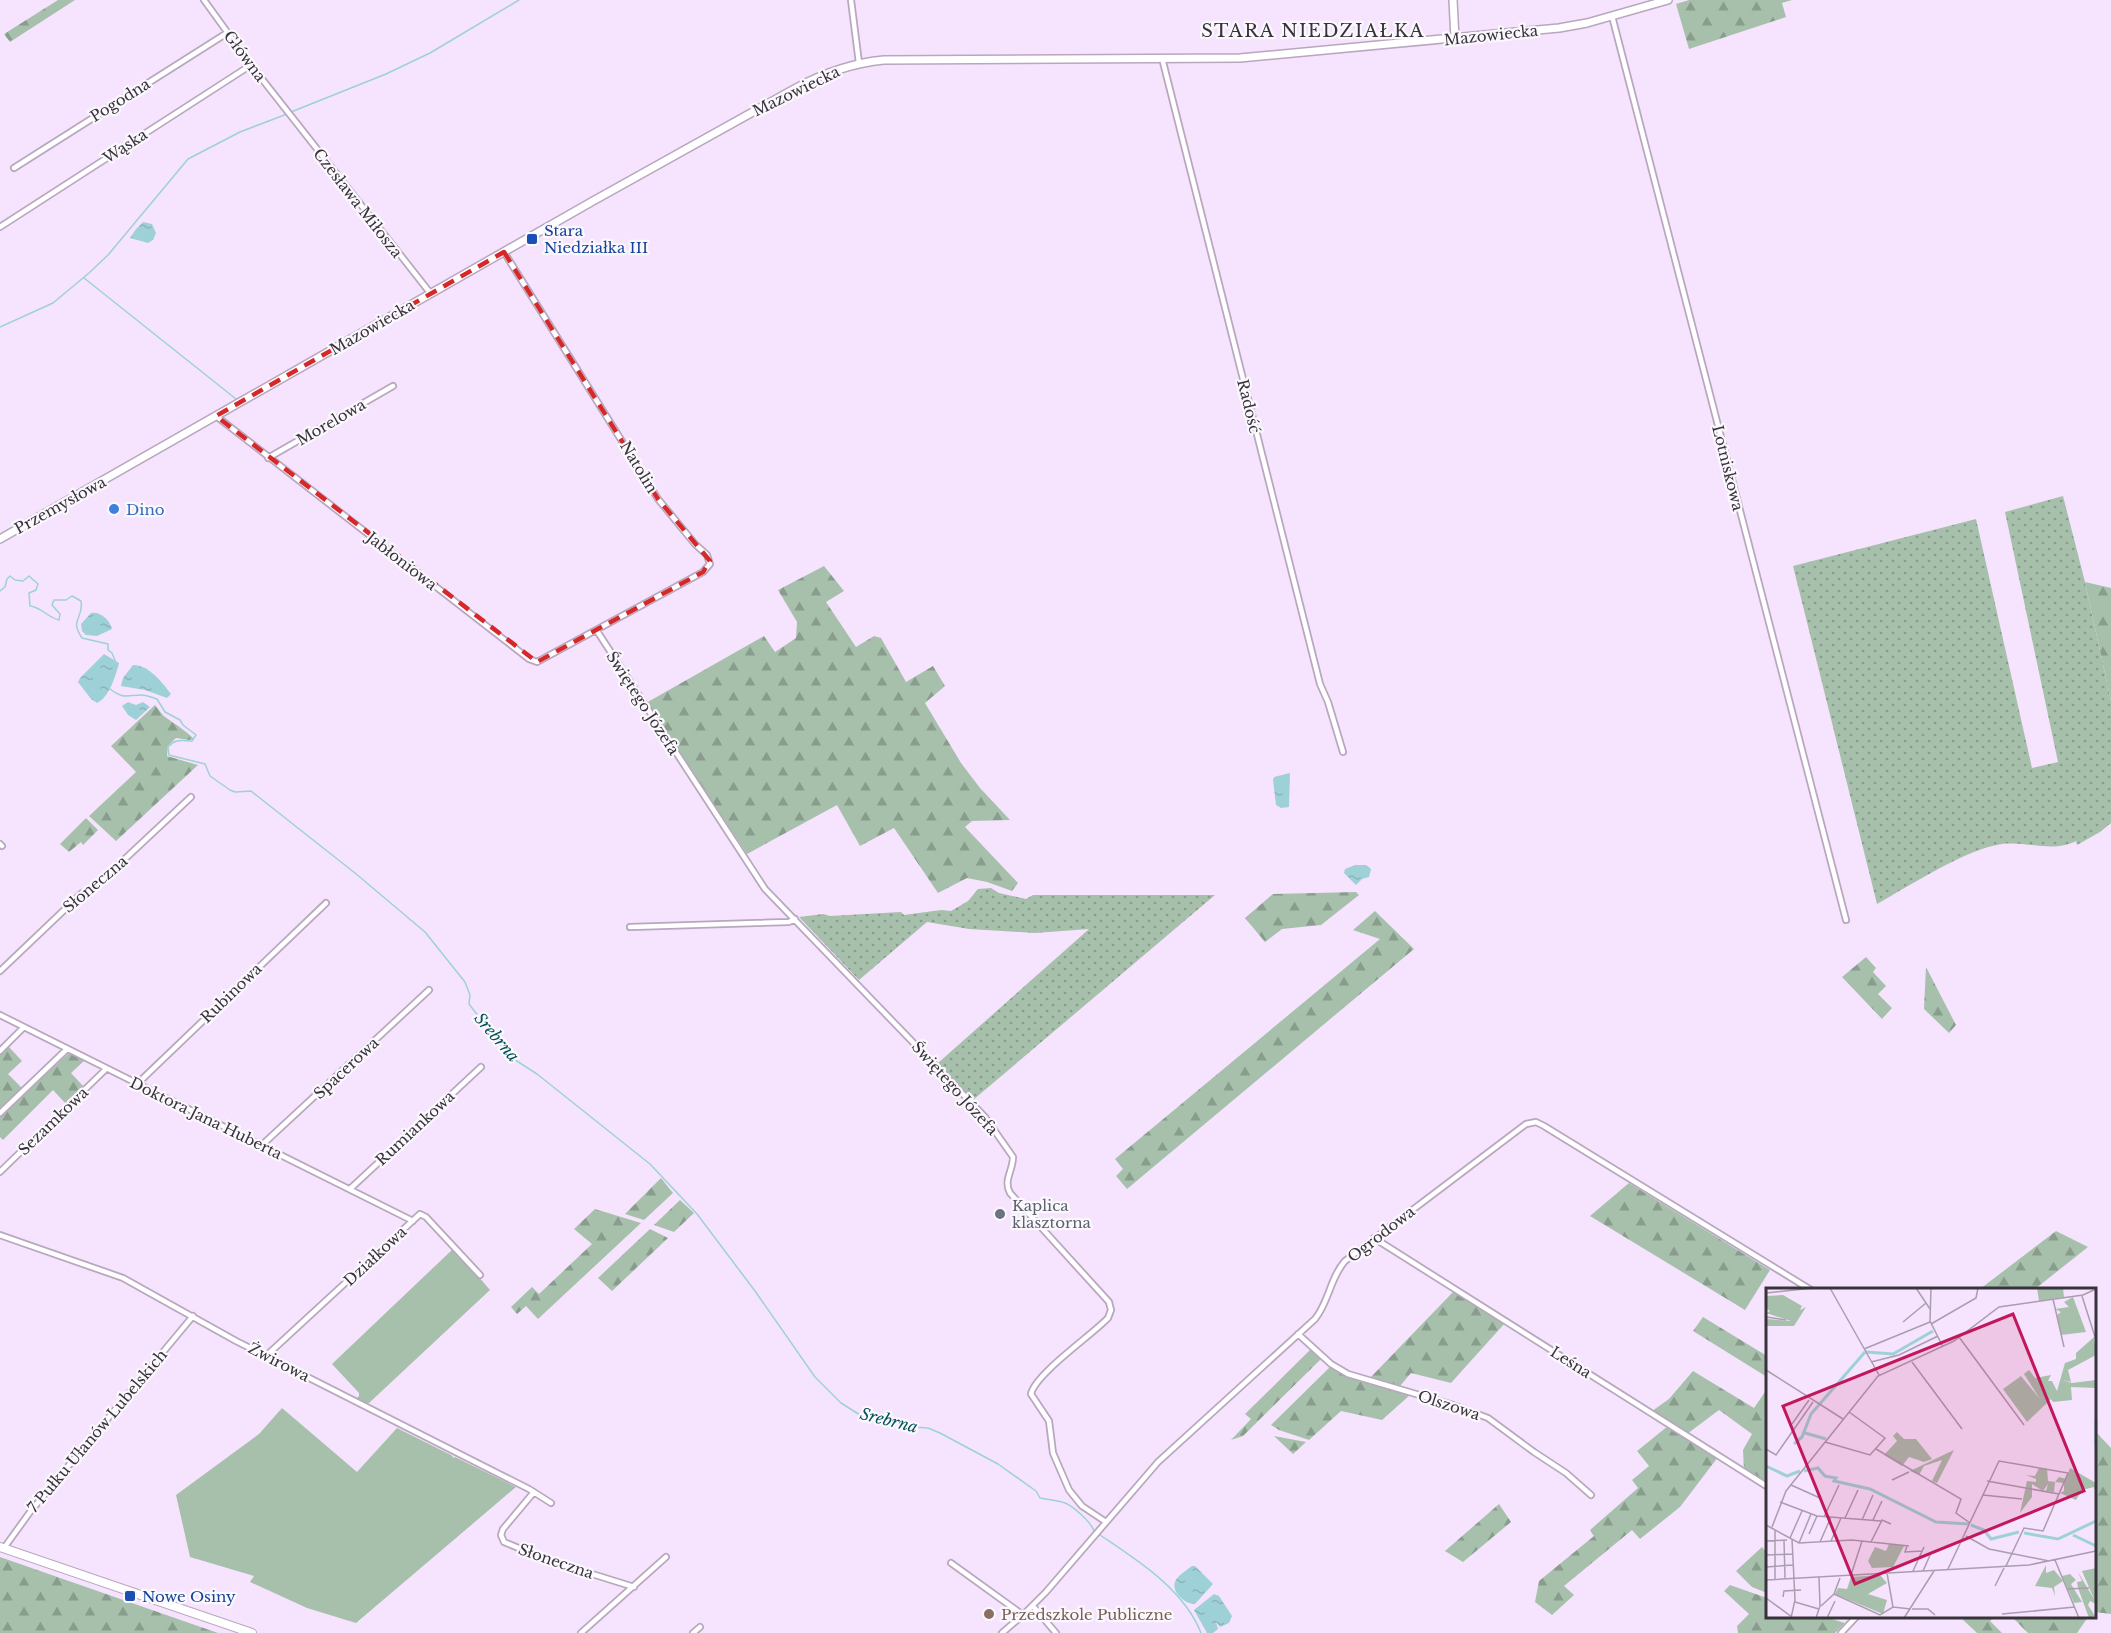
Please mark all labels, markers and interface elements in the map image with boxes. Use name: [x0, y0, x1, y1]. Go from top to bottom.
district label: STARA NIEDZIAŁKA: [1201, 20, 1425, 42]
street label: Mazowiecka: [1443, 21, 1540, 49]
street label: Główna: [220, 27, 271, 86]
street label: Mazowiecka: [749, 61, 843, 120]
street label: Pogodna: [86, 74, 154, 126]
street label: Wąska: [98, 124, 151, 168]
street label: Czesława Miłosza: [309, 145, 407, 262]
place label: Stara Niedziałka III: [544, 221, 648, 257]
marker: Stara Niedziałka III: [525, 232, 539, 246]
street label: Mazowiecka: [326, 295, 418, 359]
street label: Radość: [1233, 377, 1265, 435]
street label: Morelowa: [293, 394, 370, 449]
street label: Lotniskowa: [1708, 423, 1748, 514]
street label: Natolin: [616, 438, 662, 496]
street label: Przemysłowa: [11, 472, 110, 538]
place label: Dino: [126, 500, 165, 519]
marker: Dino: [107, 502, 121, 516]
street label: Jabłoniowa: [361, 526, 442, 595]
street label: Świętego Józefa: [602, 648, 684, 759]
street label: Słoneczna: [59, 851, 132, 916]
street label: Rubinowa: [196, 959, 266, 1027]
water label: Srebrna: [470, 1008, 524, 1066]
street label: Spacerowa: [309, 1033, 383, 1103]
street label: Świętego Józefa: [908, 1037, 1003, 1139]
street label: Doktora Jana Huberta: [127, 1073, 286, 1163]
street label: Sezamkowa: [14, 1082, 93, 1159]
street label: Rumiankowa: [372, 1086, 459, 1169]
place label: Kaplica klasztorna: [1012, 1196, 1092, 1232]
street label: Ogrodowa: [1343, 1201, 1419, 1266]
marker: Kaplica klasztorna: [993, 1207, 1007, 1221]
street label: Działkowa: [340, 1222, 411, 1290]
inset map: [1766, 1288, 2096, 1618]
street label: Żwirowa: [245, 1338, 313, 1386]
street label: Leśna: [1547, 1342, 1596, 1382]
street label: 7 Pułku Ułanów Lubelskich: [23, 1346, 171, 1516]
street label: Olszowa: [1415, 1386, 1483, 1424]
water label: Srebrna: [858, 1403, 920, 1437]
street label: Słoneczna: [516, 1539, 597, 1583]
place label: Nowe Osiny: [142, 1587, 236, 1606]
marker: Nowe Osiny: [123, 1589, 137, 1603]
place label: Przedszkole Publiczne: [1001, 1605, 1172, 1624]
marker: Przedszkole Publiczne: [982, 1607, 996, 1621]

